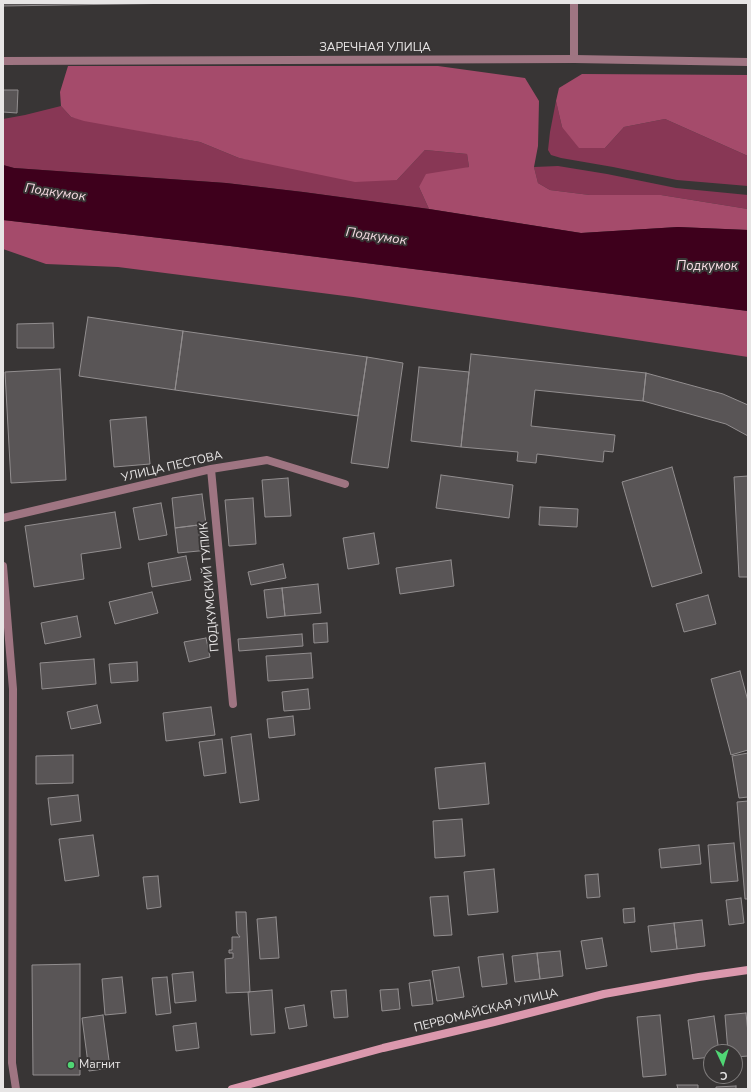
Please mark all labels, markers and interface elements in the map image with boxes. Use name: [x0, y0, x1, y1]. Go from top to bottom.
street label: ЗАРЕЧНАЯ УЛИЦА: [319, 41, 431, 55]
water label: Подкумок: [24, 181, 86, 205]
water label: Подкумок: [345, 225, 407, 249]
water label: Подкумок: [676, 259, 738, 275]
street label: УЛИЦА ПЕСТОВА: [120, 448, 224, 486]
street label: ПОДКУМСКИЙ ТУПИК: [197, 522, 223, 652]
street label: ПЕРВОМАЙСКАЯ УЛИЦА: [412, 986, 560, 1036]
north arrow: [703, 1044, 743, 1084]
place label: Магнит: [79, 1058, 120, 1072]
marker: Магнит: [66, 1060, 76, 1070]
text: С: [720, 1068, 728, 1083]

